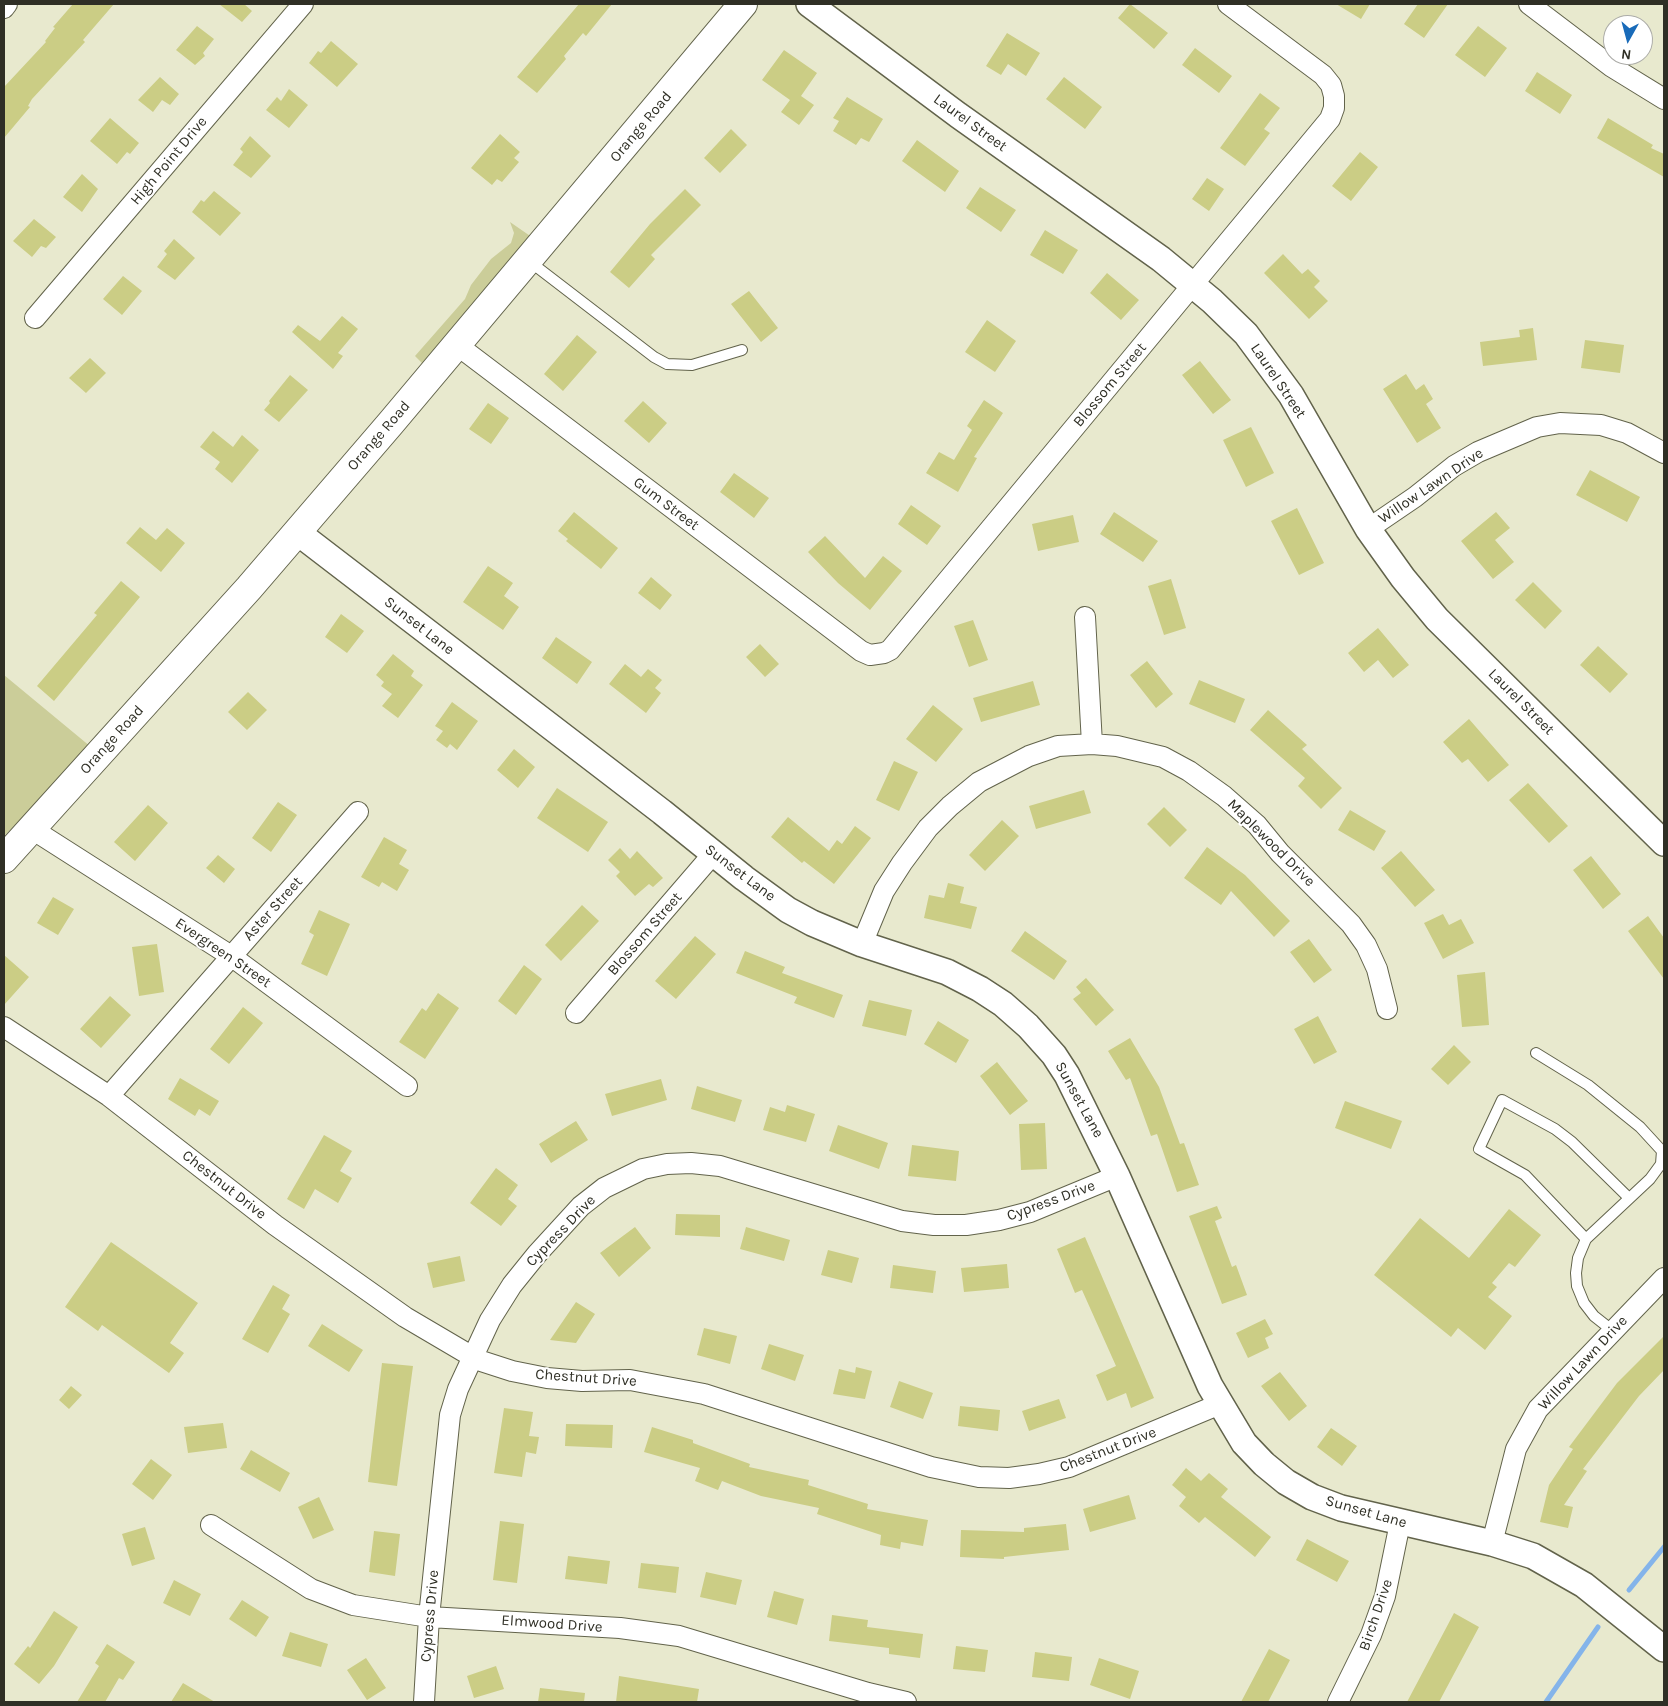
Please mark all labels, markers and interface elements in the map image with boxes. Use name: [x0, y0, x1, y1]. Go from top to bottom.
north arrow: [1603, 15, 1653, 65]
text: N: [1620, 45, 1632, 63]
street label: Orange Road: [606, 88, 676, 166]
street label: Laurel Street: [930, 90, 1010, 156]
street label: High Point Drive: [127, 113, 211, 209]
street label: Blossom Street: [1070, 339, 1150, 431]
street label: Laurel Street: [1246, 340, 1310, 422]
street label: Orange Road: [344, 397, 414, 475]
street label: Willow Lawn Drive: [1375, 444, 1487, 528]
street label: Gum Street: [630, 473, 702, 535]
street label: Sunset Lane: [380, 593, 458, 659]
street label: Laurel Street: [1484, 665, 1558, 739]
street label: Orange Road: [76, 702, 148, 778]
street label: Maplewood Drive: [1223, 795, 1319, 891]
street label: Sunset Lane: [701, 841, 779, 905]
street label: Aster Street: [240, 873, 306, 945]
street label: Blossom Street: [604, 889, 686, 979]
street label: Evergreen Street: [172, 914, 274, 992]
street label: Sunset Lane: [1051, 1059, 1107, 1141]
street label: Chestnut Drive: [178, 1147, 270, 1223]
street label: Cypress Drive: [1004, 1177, 1098, 1225]
street label: Cypress Drive: [522, 1192, 600, 1270]
street label: Willow Lawn Drive: [1535, 1312, 1631, 1414]
street label: Chestnut Drive: [535, 1365, 637, 1391]
street label: Chestnut Drive: [1057, 1423, 1159, 1477]
street label: Sunset Lane: [1323, 1492, 1409, 1532]
street label: Cypress Drive: [417, 1569, 443, 1663]
street label: Birch Drive: [1355, 1577, 1397, 1653]
street label: Elmwood Drive: [501, 1611, 603, 1637]

